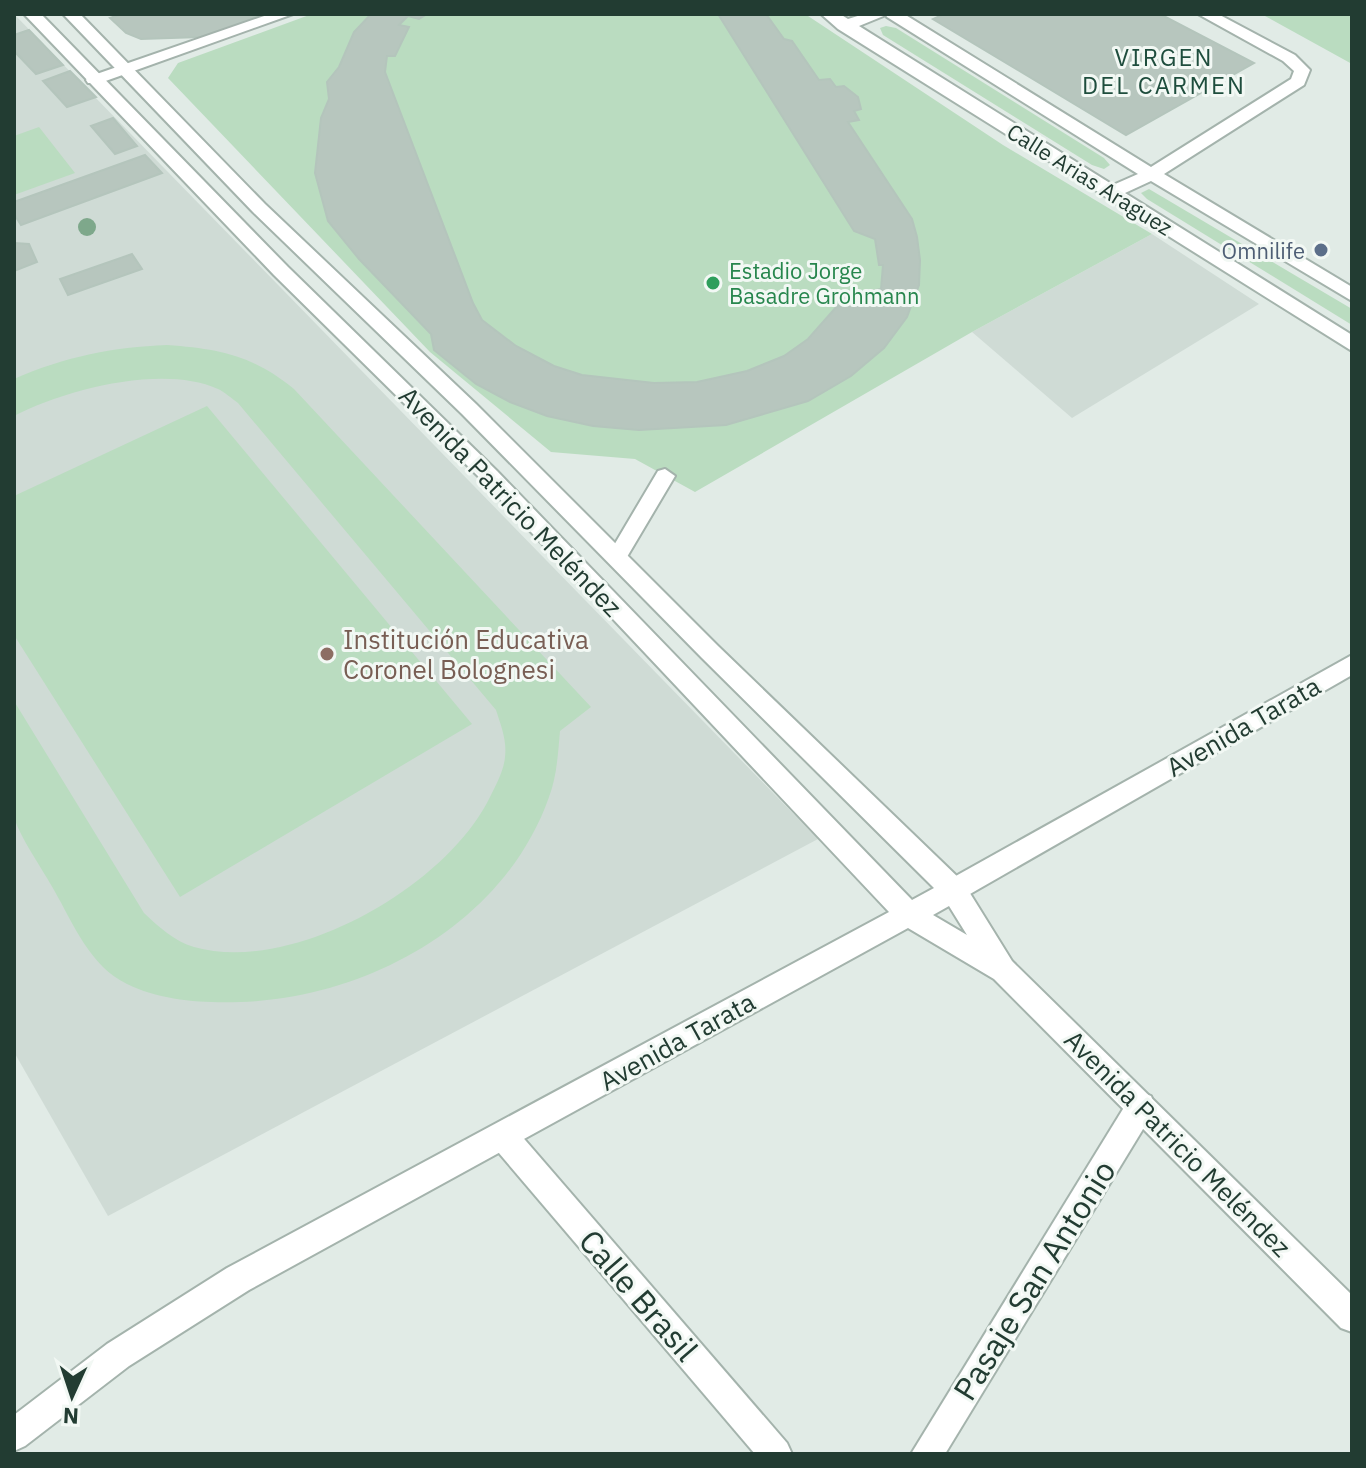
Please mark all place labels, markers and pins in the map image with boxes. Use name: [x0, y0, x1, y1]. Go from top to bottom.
place label: Omnilife: [1222, 236, 1305, 265]
marker: Omnilife: [1312, 241, 1330, 259]
place label: Estadio Jorge Basadre Grohmann: [729, 256, 920, 310]
marker: Estadio Jorge Basadre Grohmann: [704, 274, 722, 292]
place label: Institución Educativa Coronel Bolognesi: [343, 622, 589, 686]
marker: Institución Educativa Coronel Bolognesi: [318, 645, 336, 663]

